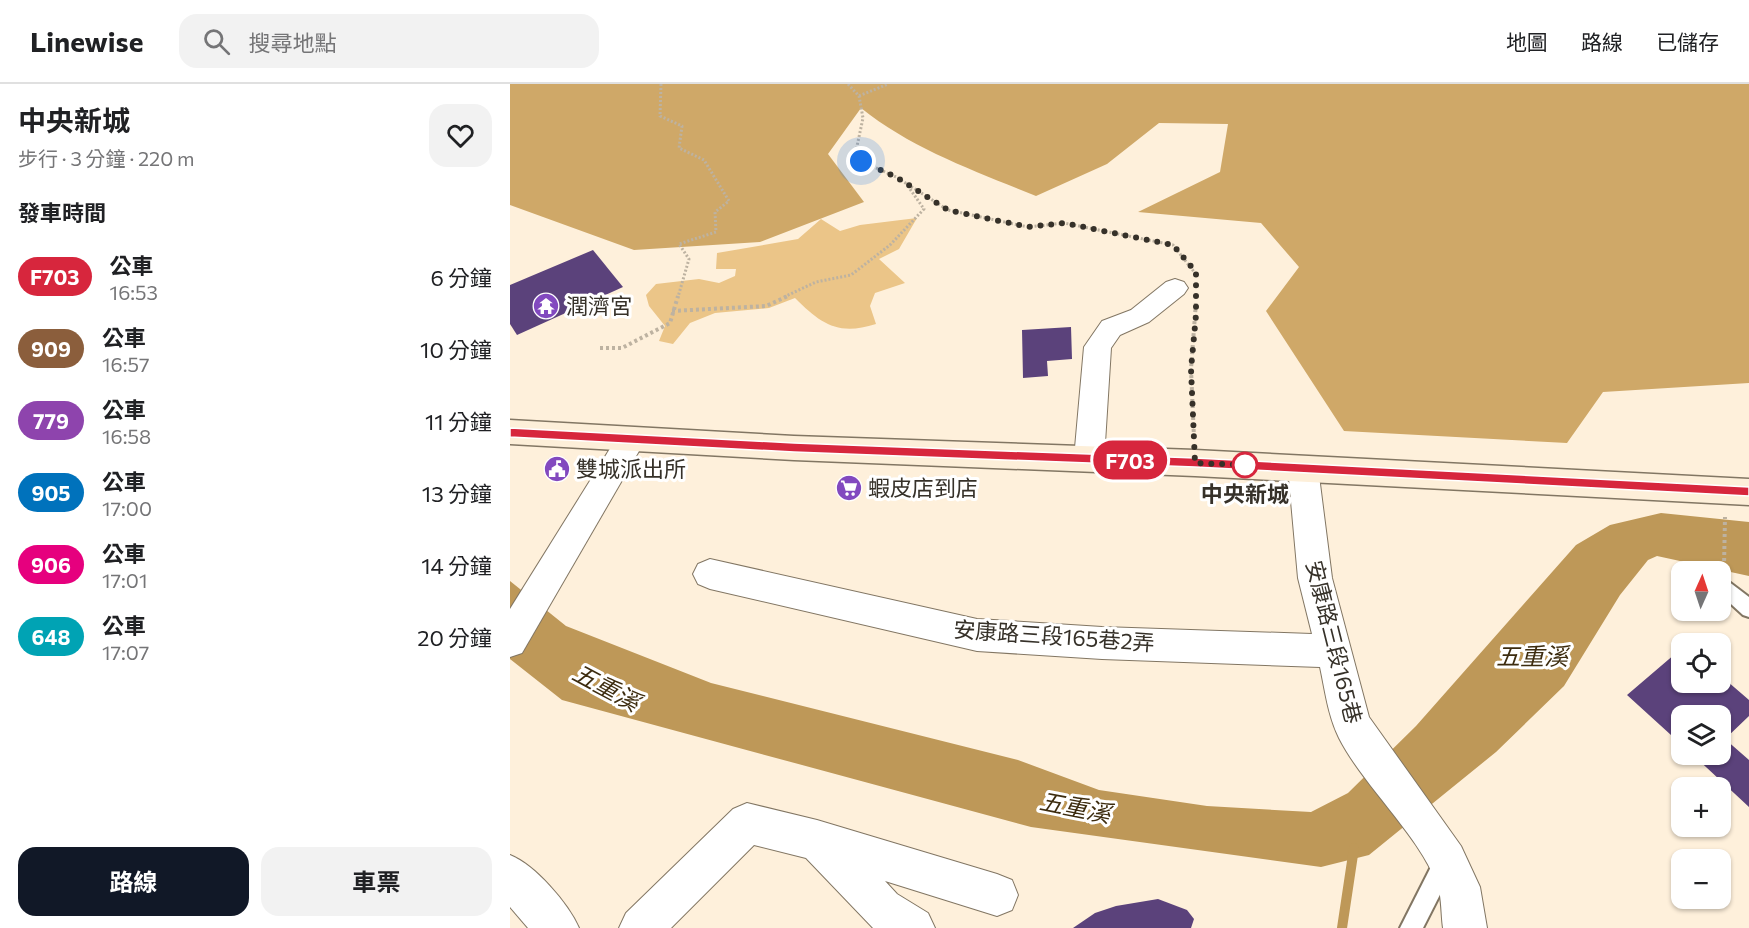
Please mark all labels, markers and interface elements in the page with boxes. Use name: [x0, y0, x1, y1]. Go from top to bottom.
search box: [179, 14, 599, 68]
text: Linewise: [30, 24, 143, 58]
icon: search: [200, 25, 233, 58]
text: 搜尋地點: [248, 29, 336, 56]
text: 地圖: [1506, 29, 1548, 54]
text: 路線: [1581, 29, 1623, 54]
text: 已儲存: [1656, 29, 1719, 54]
text: 中央新城: [18, 103, 130, 137]
button: heart: [429, 104, 492, 167]
text: 步行 · 3 分鐘 · 220 m: [18, 146, 194, 170]
your location: [846, 146, 876, 176]
text: 發車時間: [18, 199, 106, 226]
text: 公車: [110, 252, 154, 279]
text: F703: [30, 264, 80, 289]
text: 6 分鐘: [430, 264, 492, 291]
text: 16:53: [110, 280, 158, 304]
temple icon: 潤濟宮: [531, 291, 561, 321]
place label: 潤濟宮: [566, 292, 632, 319]
text: 公車: [102, 324, 146, 351]
text: 909: [31, 336, 71, 361]
text: 10 分鐘: [420, 336, 492, 363]
text: 16:57: [102, 352, 149, 376]
text: 公車: [102, 396, 146, 423]
text: 779: [33, 408, 69, 433]
text: 11 分鐘: [425, 408, 492, 435]
text: 16:58: [102, 424, 151, 448]
line badge: F703: [1088, 440, 1172, 479]
text: F703: [1105, 448, 1155, 473]
marker: 中央新城: [1232, 452, 1258, 478]
public building icon: 雙城派出所: [542, 454, 572, 484]
place label: 雙城派出所: [576, 455, 686, 482]
text: 公車: [102, 468, 146, 495]
supermarket icon: 蝦皮店到店: [834, 473, 864, 503]
place label: 蝦皮店到店: [868, 474, 978, 501]
text: 905: [31, 480, 71, 505]
text: 13 分鐘: [422, 480, 492, 507]
place label: 中央新城: [1201, 480, 1289, 507]
text: 17:00: [102, 496, 152, 520]
text: 公車: [102, 540, 146, 567]
text: 906: [31, 552, 71, 577]
text: 14 分鐘: [421, 552, 492, 579]
street label: 安康路三段165巷: [1301, 557, 1368, 726]
north arrow: [1671, 561, 1731, 621]
map controls: [1671, 561, 1731, 909]
text: 17:01: [102, 568, 147, 592]
text: 公車: [102, 612, 146, 639]
street label: 安康路三段165巷2弄: [953, 615, 1156, 656]
text: 648: [32, 624, 70, 649]
text: 20 分鐘: [417, 624, 492, 651]
button: locate: [1671, 633, 1731, 693]
text: 17:07: [102, 640, 149, 664]
water label: 五重溪: [1496, 641, 1571, 670]
water label: 五重溪: [568, 657, 648, 718]
button: layers: [1671, 705, 1731, 765]
button: +: [1671, 777, 1731, 837]
water label: 五重溪: [1037, 785, 1116, 828]
button: 路線: [18, 847, 249, 916]
button: 車票: [261, 847, 492, 916]
button: −: [1671, 849, 1731, 909]

